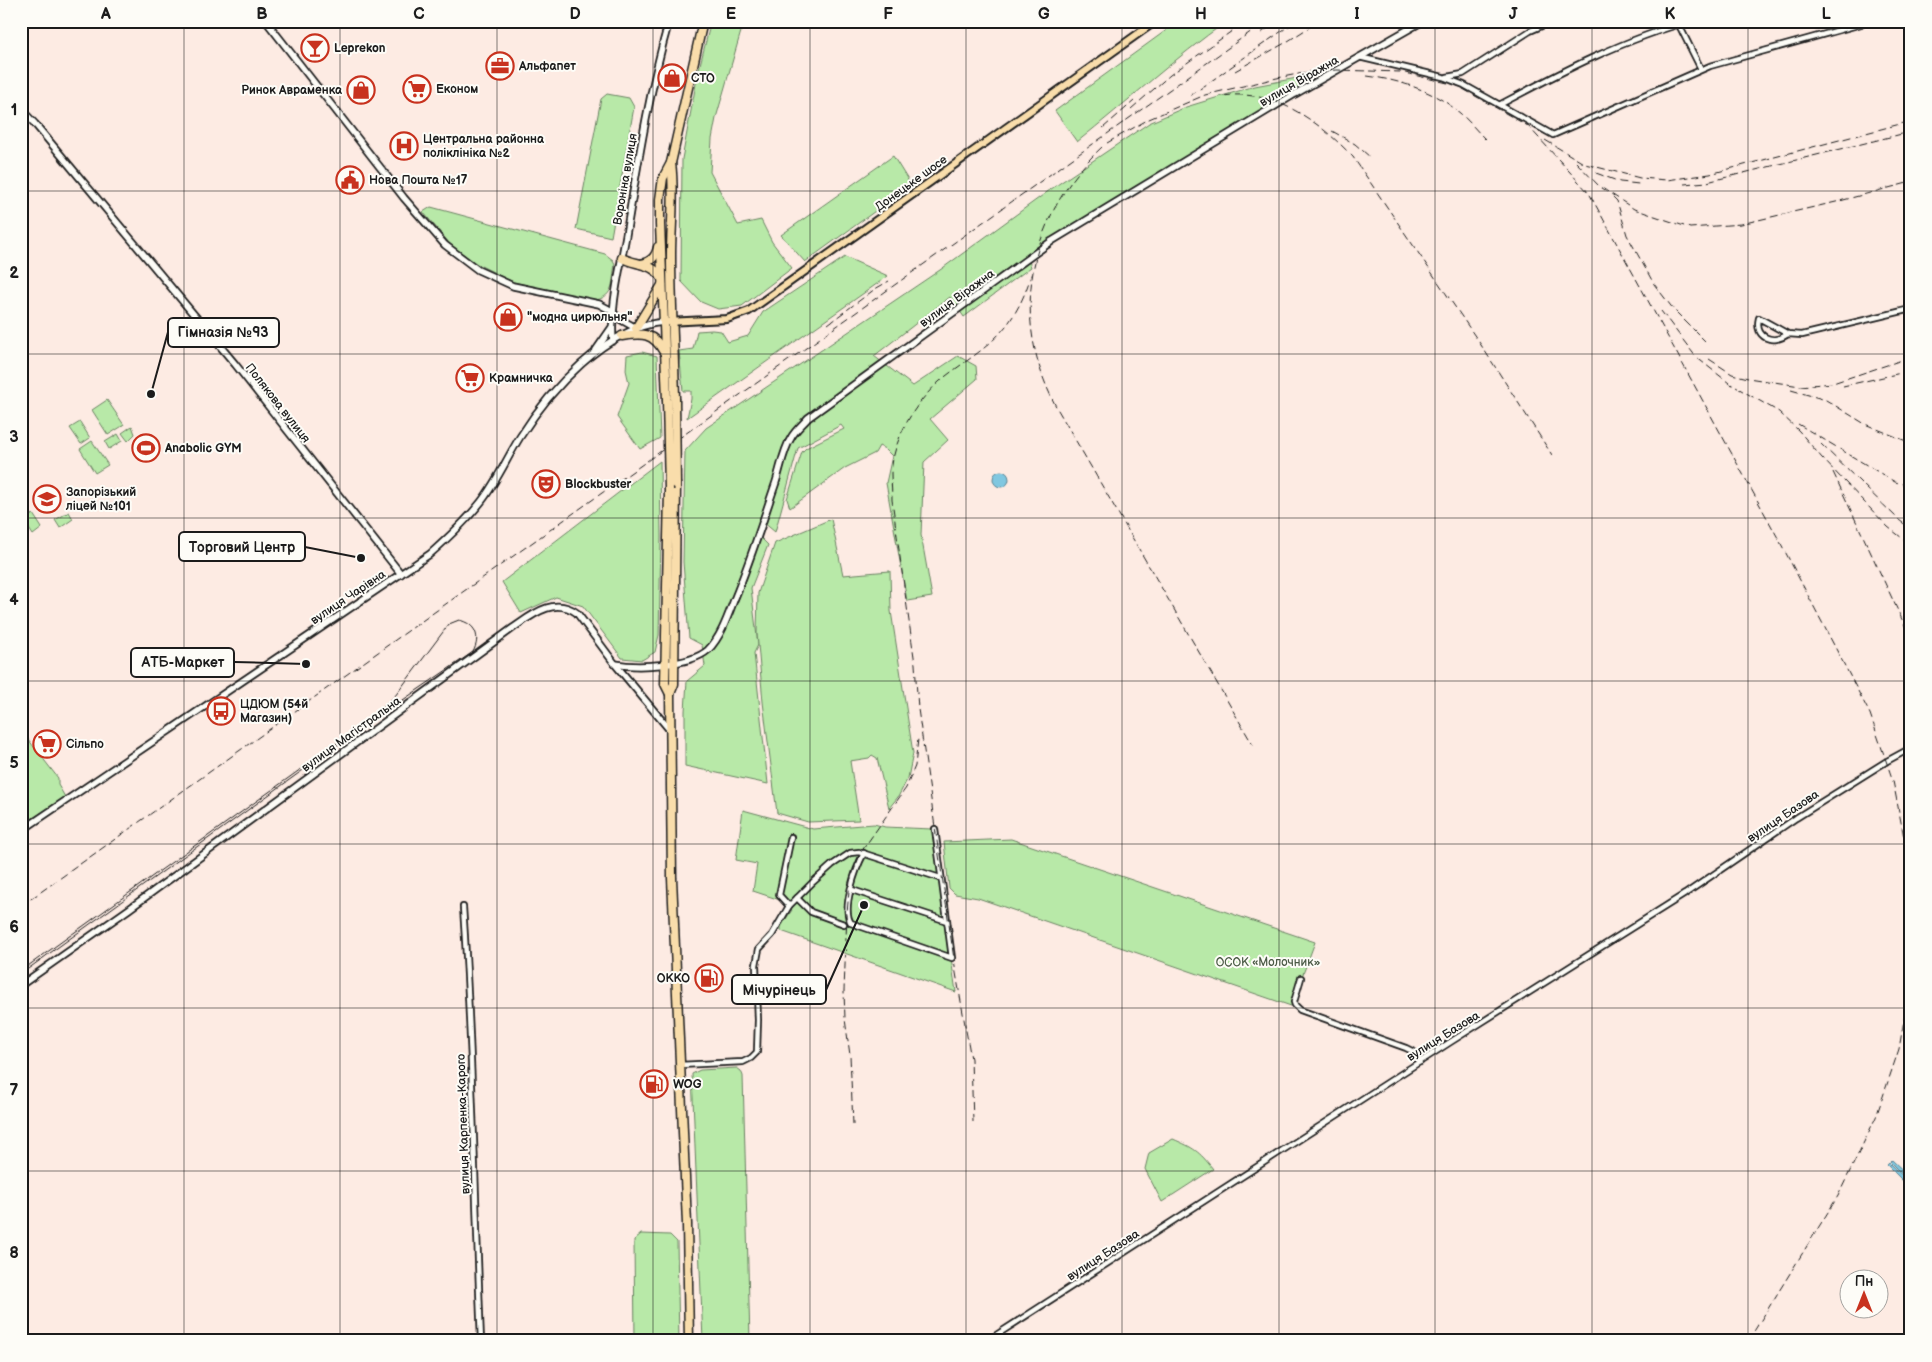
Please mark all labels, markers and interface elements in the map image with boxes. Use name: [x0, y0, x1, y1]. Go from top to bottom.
text: A: [100, 5, 111, 24]
text: B: [256, 5, 268, 24]
text: C: [413, 5, 425, 24]
text: D: [569, 5, 581, 24]
text: E: [726, 5, 736, 24]
text: F: [883, 5, 893, 24]
text: G: [1038, 5, 1050, 24]
text: H: [1195, 5, 1207, 24]
text: I: [1354, 5, 1360, 24]
text: J: [1509, 5, 1518, 24]
text: K: [1665, 5, 1676, 24]
text: L: [1821, 5, 1831, 24]
bar icon: Leprekon: [300, 33, 330, 63]
place label: Leprekon: [334, 41, 386, 56]
office icon: Альфапет: [485, 51, 515, 81]
street label: вулиця Віражна: [1257, 53, 1342, 110]
place label: Альфапет: [518, 59, 576, 74]
shop icon: СТО: [657, 63, 687, 93]
place label: СТО: [691, 71, 715, 86]
supermarket icon: Економ: [402, 74, 432, 104]
shop icon: Ринок Авраменка: [346, 75, 376, 105]
place label: Економ: [436, 82, 478, 97]
place label: Ринок Авраменка: [241, 83, 343, 98]
text: 1: [11, 101, 17, 120]
hospital icon: Центральна районна поліклініка №2: [389, 131, 419, 161]
place label: Центральна районна поліклініка №2: [423, 132, 545, 161]
street label: Вороніна вулиця: [610, 132, 641, 226]
street label: Донецьке шосе: [872, 152, 951, 215]
public building icon: Нова Пошта №17: [335, 165, 365, 195]
place label: Нова Пошта №17: [369, 173, 468, 188]
text: 2: [9, 264, 19, 283]
street label: вулиця Віражна: [917, 266, 998, 331]
shop icon: "модна цирюльня": [493, 302, 523, 332]
place label: "модна цирюльня": [527, 310, 633, 325]
callout: Гімназія №93: [168, 318, 279, 347]
text: Гімназія №93: [177, 324, 269, 341]
street label: Полякова вулиця: [242, 361, 313, 446]
supermarket icon: Крамничка: [455, 363, 485, 393]
place label: Крамничка: [489, 371, 554, 386]
text: 3: [9, 428, 19, 447]
sports icon: Anabolic GYM: [131, 433, 161, 463]
place label: Anabolic GYM: [164, 441, 242, 456]
theatre icon: Blockbuster: [531, 469, 561, 499]
place label: Blockbuster: [565, 477, 632, 492]
school or university icon: Запорізький ліцей №101: [32, 484, 62, 514]
place label: Запорізький ліцей №101: [65, 485, 136, 514]
callout: Торговий Центр: [179, 532, 305, 561]
text: Торговий Центр: [189, 539, 296, 556]
street label: вулиця Чарівна: [308, 567, 389, 628]
text: 4: [9, 591, 19, 610]
callout: АТБ-Маркет: [131, 648, 234, 677]
text: АТБ-Маркет: [141, 654, 225, 671]
street label: вулиця Магістральна: [299, 693, 404, 775]
bus stop icon: ЦДЮМ (54й Магазин): [206, 696, 236, 726]
place label: ЦДЮМ (54й Магазин): [240, 697, 308, 726]
supermarket icon: Сільпо: [32, 729, 62, 759]
place label: Сільпо: [66, 737, 104, 752]
text: 5: [9, 754, 19, 773]
street label: вулиця Базова: [1745, 787, 1822, 846]
text: 6: [9, 918, 19, 937]
park label: ОСОК «Молочник»: [1216, 955, 1321, 970]
fuel station icon: ОККО: [694, 963, 724, 993]
place label: ОККО: [657, 971, 690, 986]
callout: Мічурінець: [732, 975, 826, 1004]
text: Мічурінець: [742, 982, 816, 999]
street label: вулиця Базова: [1404, 1008, 1482, 1065]
street label: вулиця Карпенка-Карого: [454, 1054, 473, 1194]
fuel station icon: WOG: [639, 1069, 669, 1099]
place label: WOG: [673, 1077, 702, 1092]
text: 7: [10, 1081, 19, 1100]
street label: вулиця Базова: [1064, 1226, 1142, 1284]
text: 8: [9, 1244, 19, 1263]
north arrow: [1840, 1270, 1890, 1320]
text: Пн: [1855, 1273, 1873, 1290]

